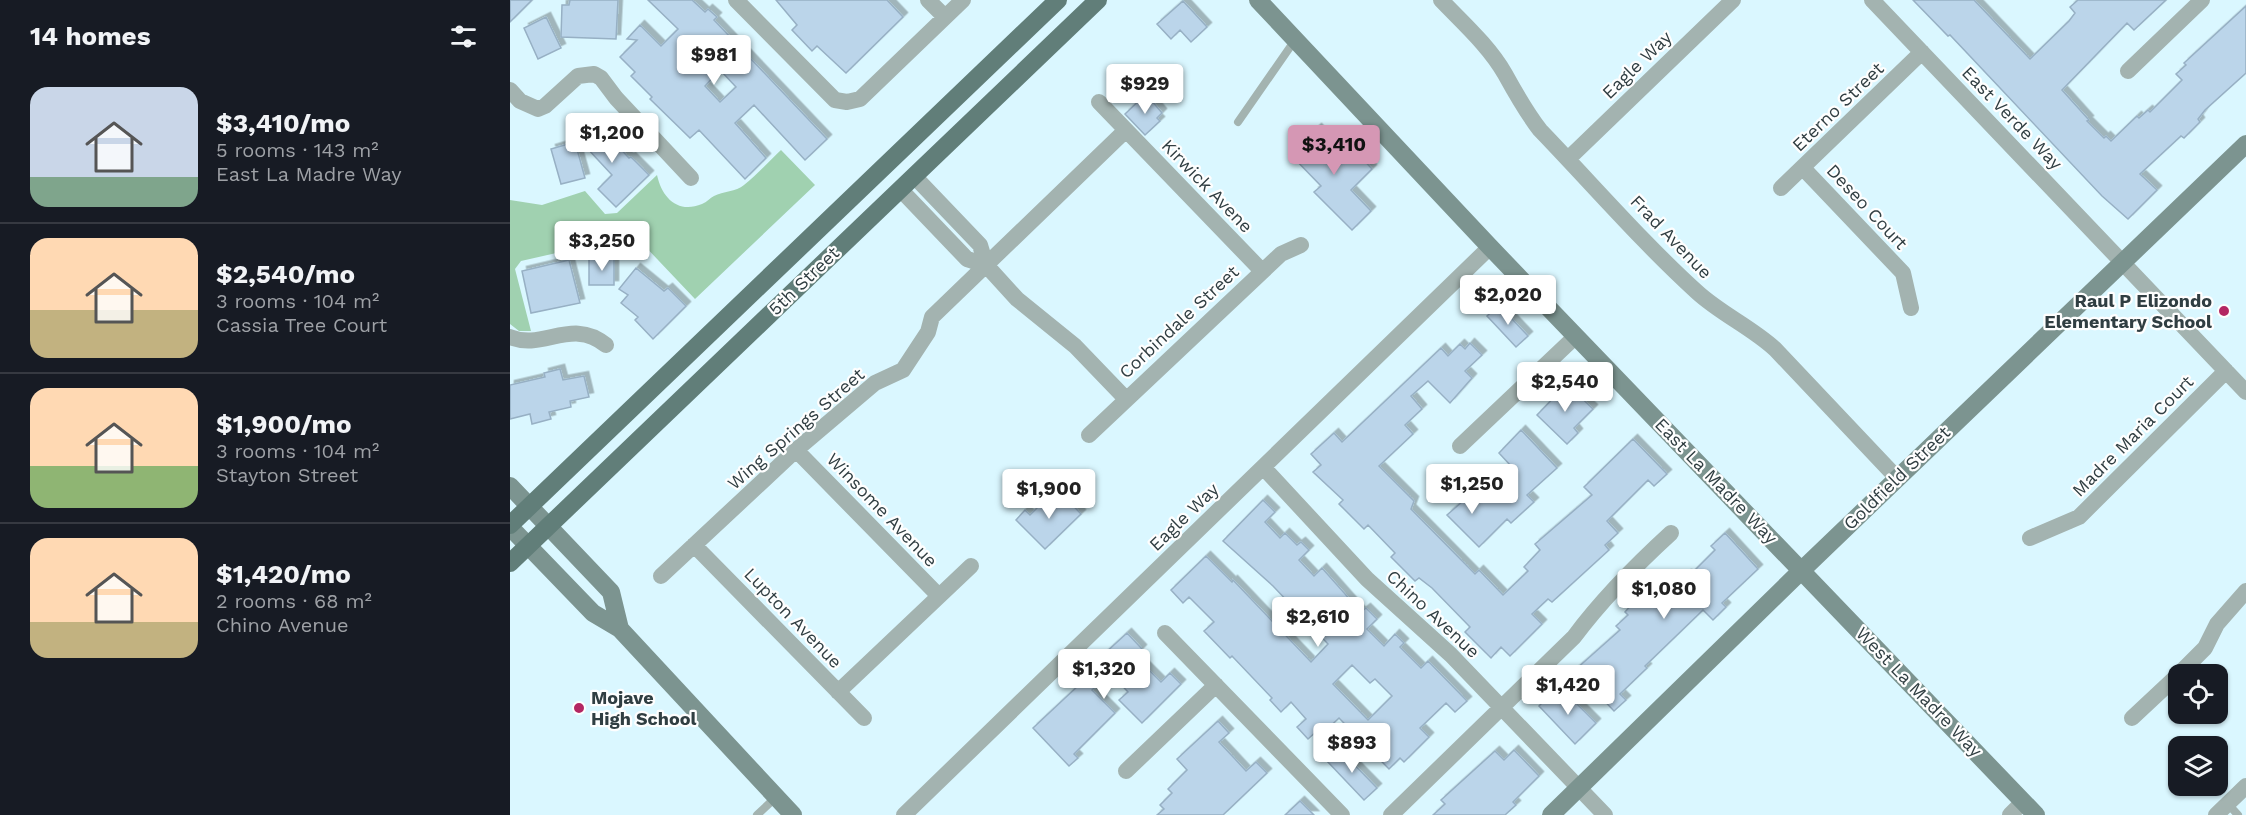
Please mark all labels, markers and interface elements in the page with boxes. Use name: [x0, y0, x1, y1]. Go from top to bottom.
icon: filters: [447, 20, 480, 53]
text: 14 homes: [30, 21, 151, 51]
street label: Eagle Way: [1598, 26, 1676, 103]
pin: $981: [678, 35, 750, 86]
text: $981: [691, 42, 737, 66]
street label: Eterno Street: [1788, 58, 1888, 155]
street label: East Verde Way: [1958, 62, 2067, 174]
pin: $929: [1109, 64, 1181, 115]
text: $929: [1120, 71, 1170, 95]
text: $3,410/mo: [216, 108, 350, 138]
icon: home: [78, 111, 150, 183]
pin: $1,200: [563, 113, 661, 164]
text: $1,200: [580, 120, 644, 144]
pin: $3,410: [1285, 125, 1383, 176]
text: $3,410: [1302, 132, 1366, 156]
street label: Kirwick Avene: [1158, 135, 1257, 237]
text: 5 rooms · 143 m²: [216, 138, 379, 162]
street label: Deseo Court: [1823, 160, 1912, 254]
text: East La Madre Way: [216, 162, 401, 186]
street label: Frad Avenue: [1626, 191, 1716, 283]
pin: $3,250: [553, 221, 651, 272]
text: $3,250: [569, 228, 635, 252]
street label: 5th Street: [764, 242, 843, 319]
text: $2,540/mo: [216, 259, 355, 289]
street label: Corbindale Street: [1115, 261, 1243, 382]
icon: home: [78, 262, 150, 334]
pin: $2,020: [1459, 275, 1557, 326]
text: $2,020: [1474, 282, 1542, 306]
text: 3 rooms · 104 m²: [216, 289, 379, 313]
place label: Raul P Elizondo Elementary School: [2044, 290, 2212, 332]
marker: Raul P Elizondo Elementary School: [2217, 304, 2231, 318]
text: Cassia Tree Court: [216, 313, 387, 337]
pin: $2,540: [1516, 362, 1614, 413]
street label: Wing Springs Street: [723, 363, 869, 494]
text: $2,540: [1531, 369, 1599, 393]
street label: Madre Maria Court: [2068, 370, 2198, 500]
text: $1,900/mo: [216, 409, 352, 439]
icon: home: [78, 412, 150, 484]
street label: East La Madre Way: [1651, 413, 1782, 548]
street label: Goldfield Street: [1839, 421, 1955, 534]
text: 3 rooms · 104 m²: [216, 439, 379, 463]
street label: Winsome Avenue: [823, 448, 942, 571]
text: Stayton Street: [216, 463, 358, 487]
pin: $1,250: [1423, 464, 1521, 515]
pin: $1,900: [1000, 469, 1098, 520]
text: $1,250: [1440, 471, 1504, 495]
text: $1,900: [1016, 476, 1082, 500]
street label: Eagle Way: [1145, 478, 1223, 555]
text: $1,420/mo: [216, 559, 351, 589]
icon: home: [78, 562, 150, 634]
street label: Lupton Avenue: [740, 563, 847, 672]
street label: Chino Avenue: [1383, 565, 1484, 662]
pin: $1,080: [1615, 569, 1713, 620]
text: $1,080: [1631, 576, 1697, 600]
text: 2 rooms · 68 m²: [216, 589, 372, 613]
pin: $2,610: [1269, 597, 1367, 648]
text: $2,610: [1286, 604, 1350, 628]
text: Chino Avenue: [216, 613, 349, 637]
street label: West La Madre Way: [1852, 622, 1987, 761]
pin: $1,320: [1055, 649, 1153, 700]
text: $1,320: [1072, 656, 1136, 680]
map controls: [2168, 664, 2228, 796]
button: locate: [2168, 664, 2228, 724]
pin: $1,420: [1519, 665, 1617, 716]
text: $1,420: [1536, 672, 1600, 696]
place label: Mojave High School: [591, 687, 697, 729]
marker: Mojave High School: [572, 701, 586, 715]
pin: $893: [1316, 723, 1388, 774]
text: $893: [1327, 730, 1377, 754]
button: layers: [2168, 736, 2228, 796]

